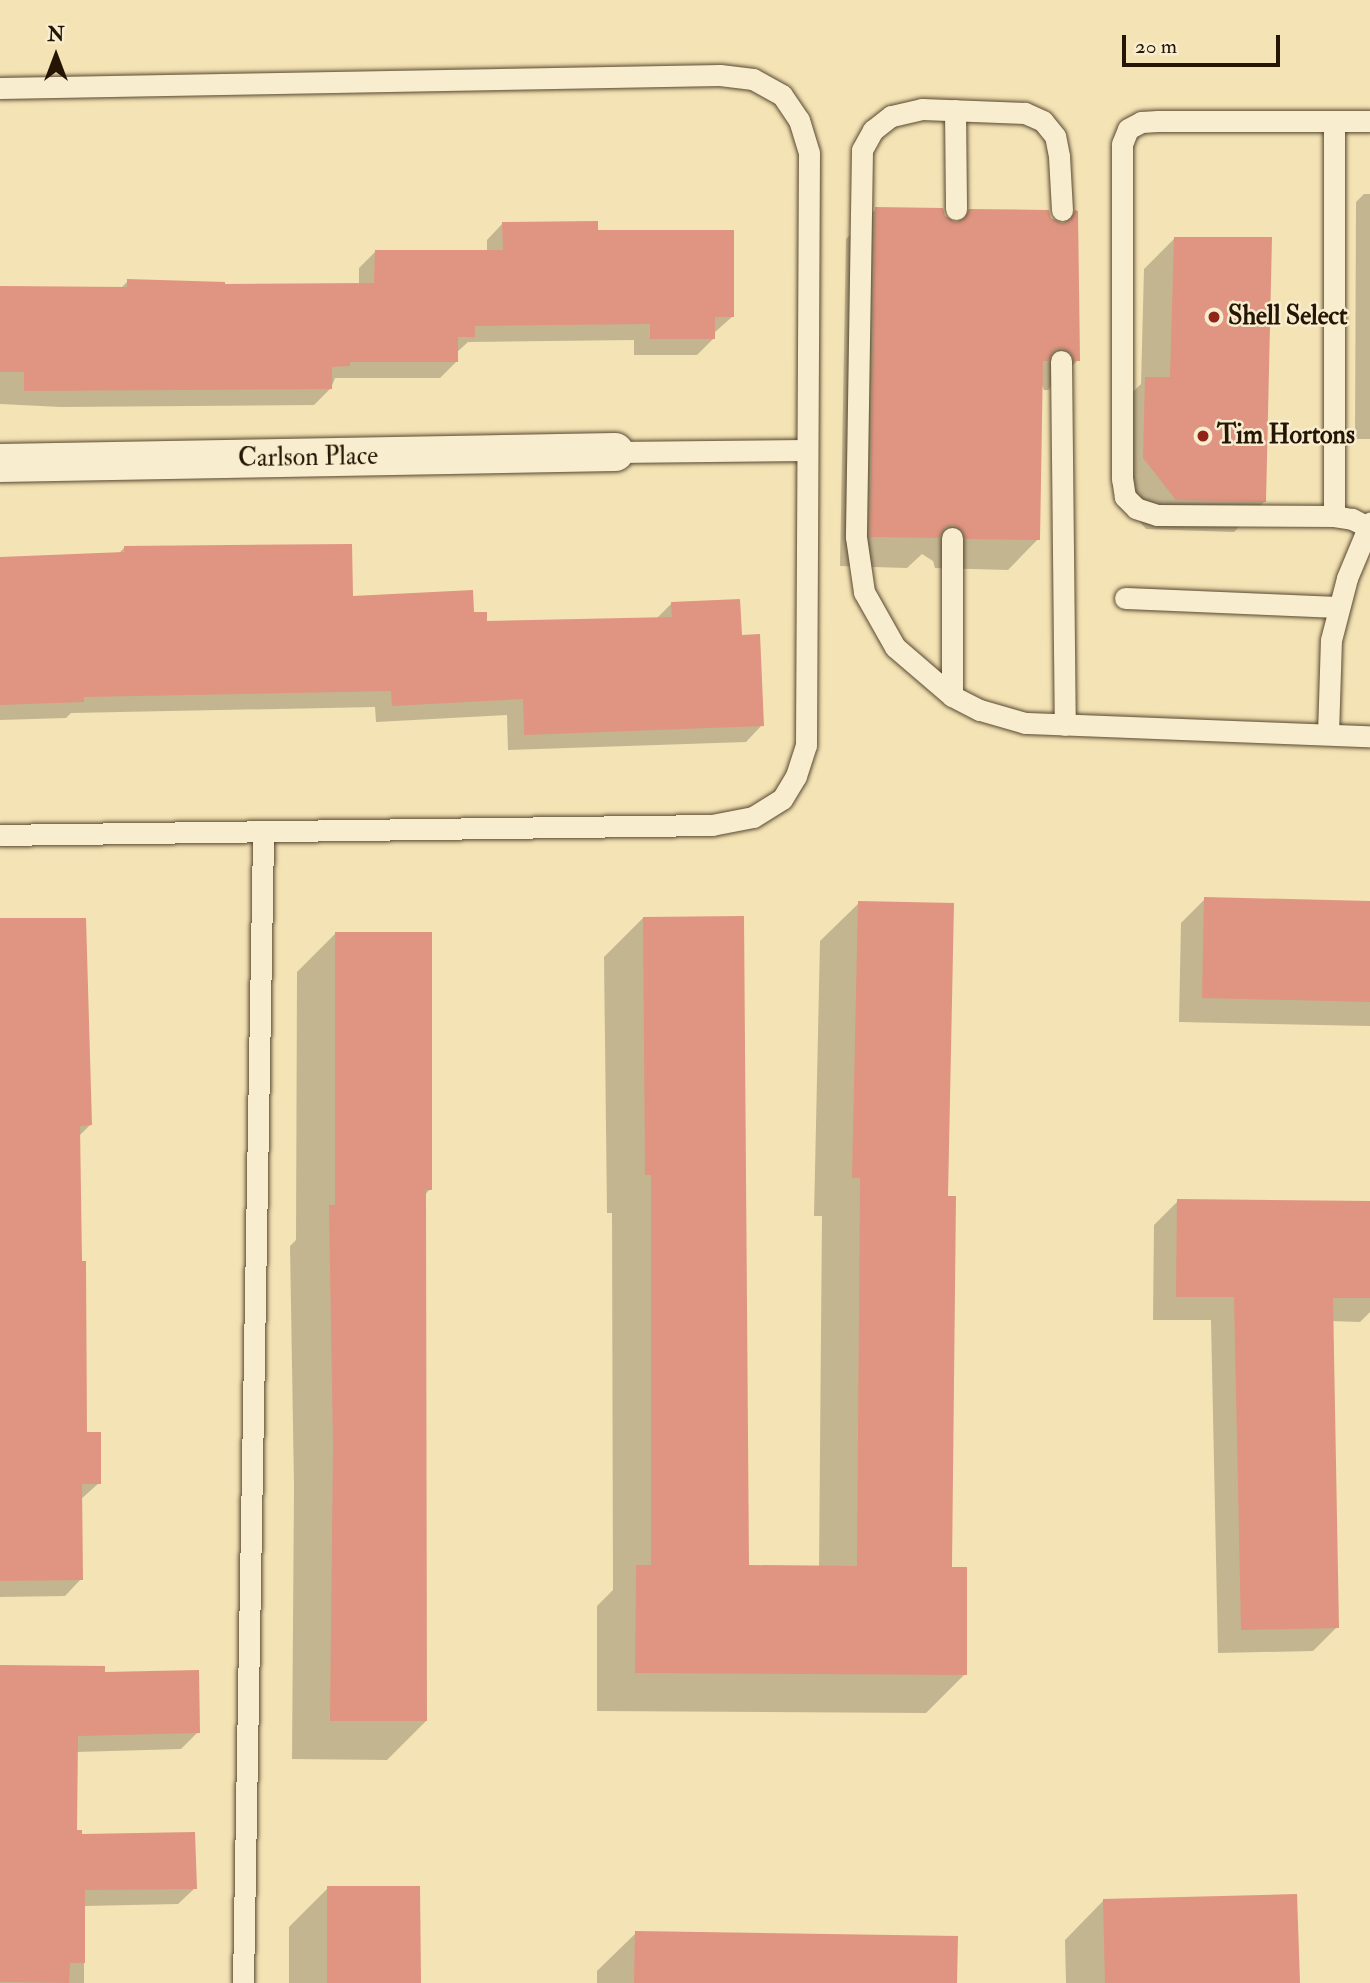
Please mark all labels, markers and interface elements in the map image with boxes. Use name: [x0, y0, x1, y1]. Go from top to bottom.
north arrow: [21, 21, 91, 91]
scale bar: [1125, 21, 1282, 65]
text: N: [47, 23, 65, 47]
text: 20 m: [1135, 33, 1177, 60]
place label: Shell Select: [1228, 301, 1347, 333]
marker: Shell Select: [1206, 309, 1222, 325]
place label: Tim Hortons: [1217, 420, 1355, 452]
marker: Tim Hortons: [1195, 428, 1211, 444]
street label: Carlson Place: [238, 441, 378, 475]

